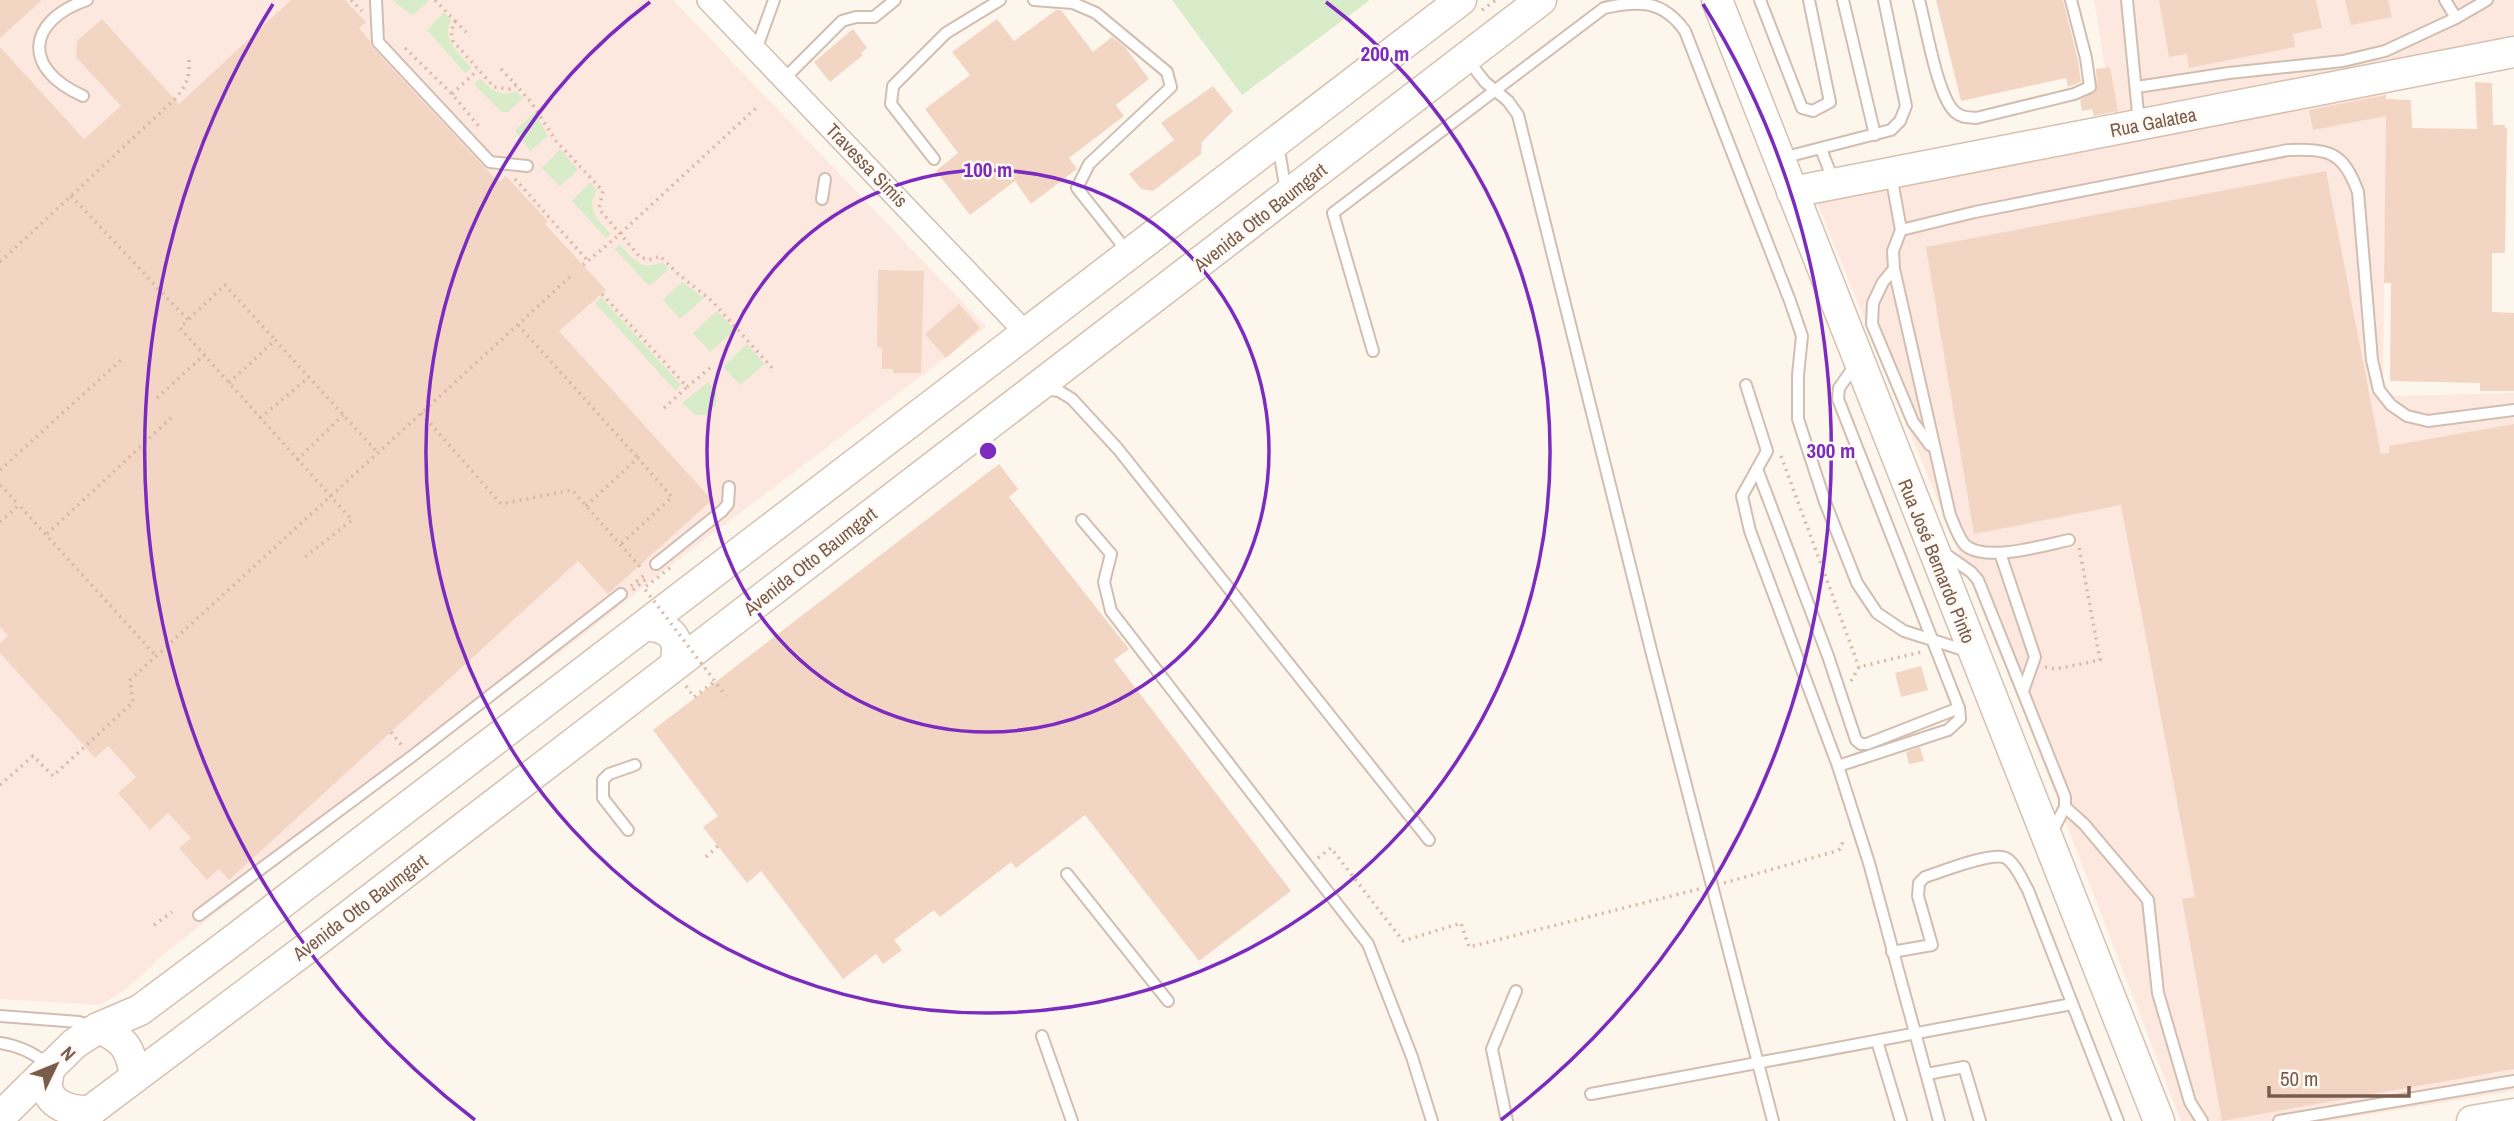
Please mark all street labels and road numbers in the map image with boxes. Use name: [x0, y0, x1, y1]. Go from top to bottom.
street label: Rua Galatea: [2108, 101, 2199, 143]
street label: Travessa Simis: [820, 117, 914, 213]
street label: Avenida Otto Baumgart: [1187, 156, 1333, 278]
street label: Rua José Bernardo Pinto: [1892, 475, 1982, 647]
street label: Avenida Otto Baumgart: [737, 500, 883, 622]
street label: Avenida Otto Baumgart: [286, 847, 433, 967]

